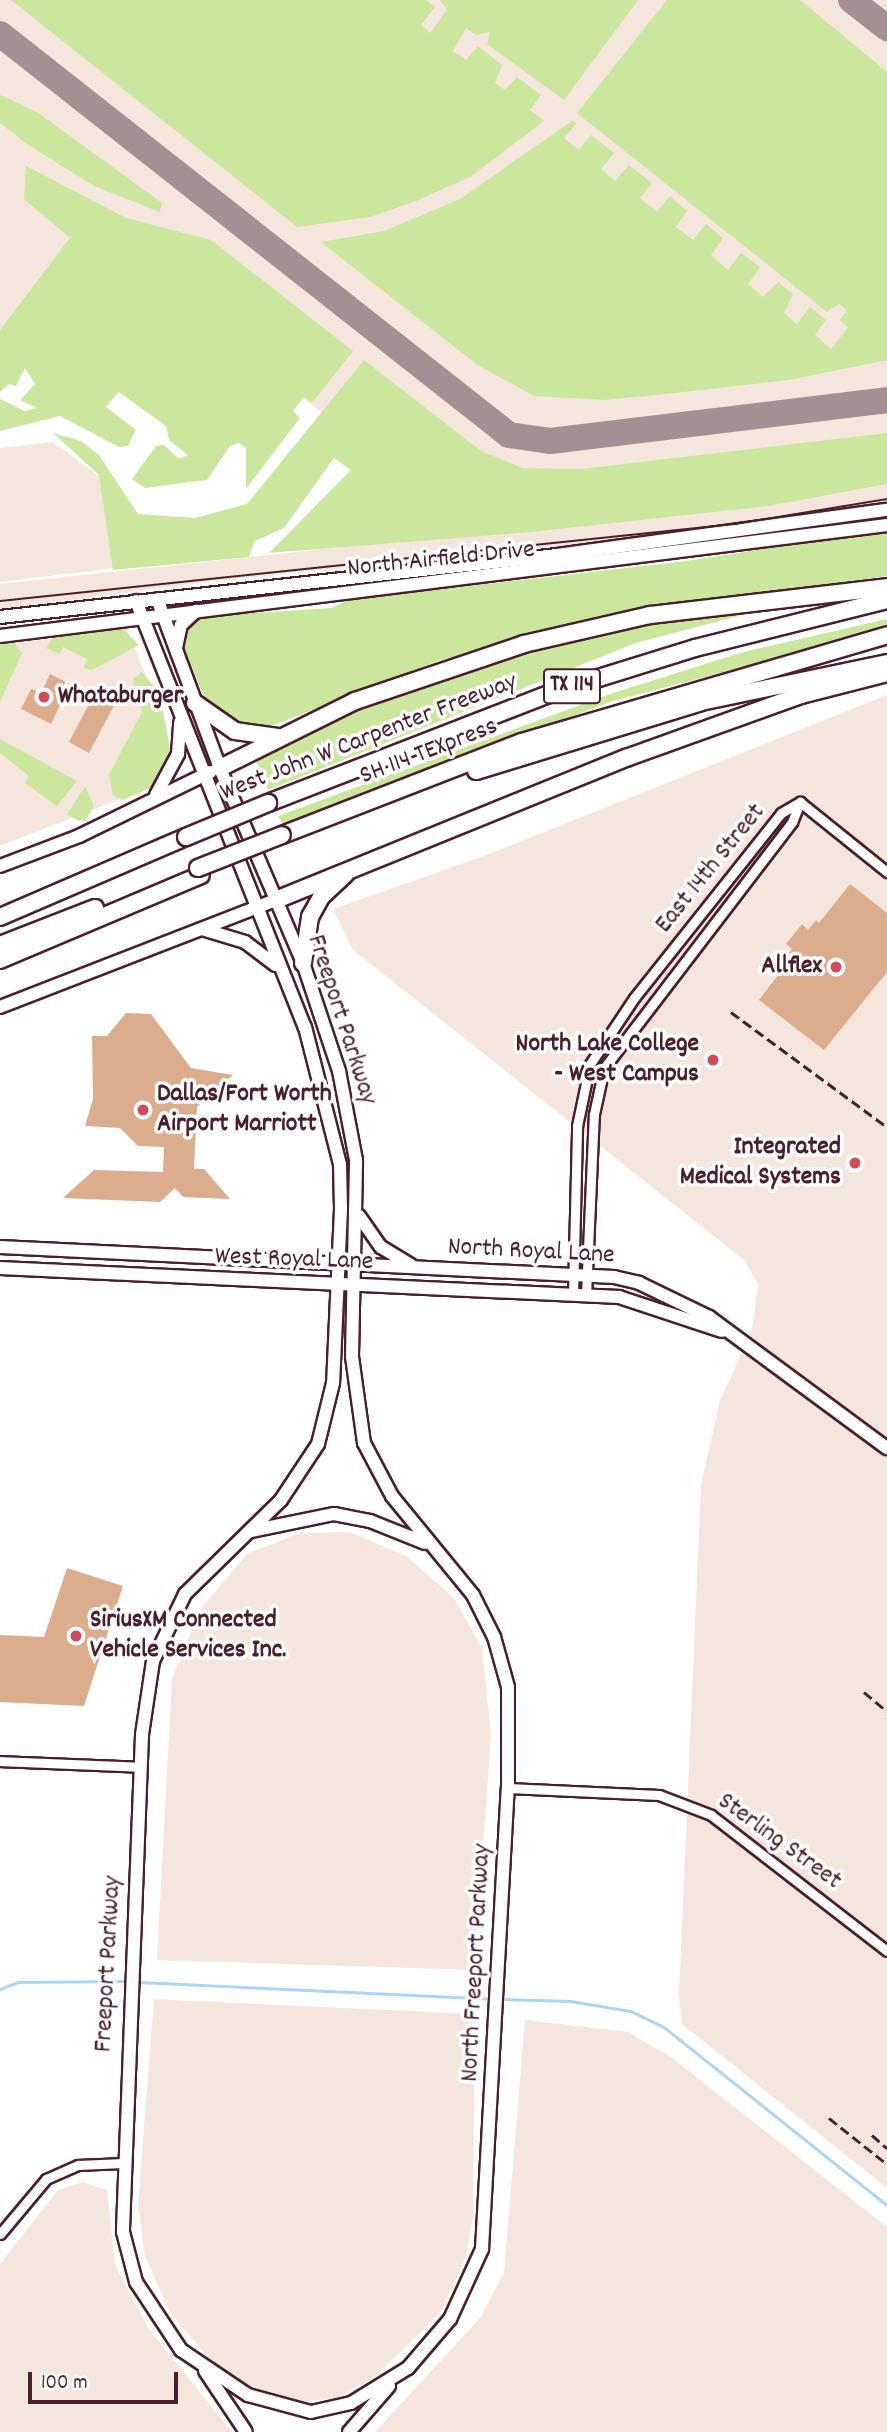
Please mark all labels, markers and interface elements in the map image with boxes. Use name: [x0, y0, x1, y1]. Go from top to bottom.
street label: North Airfield Drive: [346, 535, 536, 585]
road number: TX 114: [542, 666, 602, 706]
street label: West John W Carpenter Freeway: [216, 667, 522, 809]
place label: Whataburger: [58, 681, 183, 713]
marker: Whataburger: [36, 689, 52, 705]
street label: SH 114 TEXpress: [356, 711, 502, 793]
street label: East 14th Street: [649, 798, 773, 940]
street label: Freeport Parkway: [299, 931, 383, 1109]
place label: Allflex: [761, 951, 822, 983]
marker: Allflex: [828, 959, 844, 975]
place label: North Lake College - West Campus: [516, 1029, 699, 1090]
marker: North Lake College - West Campus: [705, 1052, 721, 1068]
place label: Dallas/Fort Worth Airport Marriott: [157, 1079, 332, 1140]
marker: Dallas/Fort Worth Airport Marriott: [135, 1102, 151, 1118]
place label: Integrated Medical Systems: [680, 1132, 841, 1194]
marker: Integrated Medical Systems: [847, 1155, 863, 1171]
street label: North Royal Lane: [447, 1232, 615, 1272]
street label: West Royal Lane: [214, 1242, 374, 1278]
place label: SiriusXM Connected Vehicle Services Inc.: [90, 1605, 286, 1666]
marker: SiriusXM Connected Vehicle Services Inc.: [68, 1628, 84, 1644]
street label: Sterling Street: [711, 1787, 847, 1897]
street label: North Freeport Parkway: [455, 1843, 499, 2083]
street label: Freeport Parkway: [89, 1875, 129, 2053]
scale bar: [32, 2358, 182, 2402]
text: 100 m: [41, 2369, 88, 2399]

